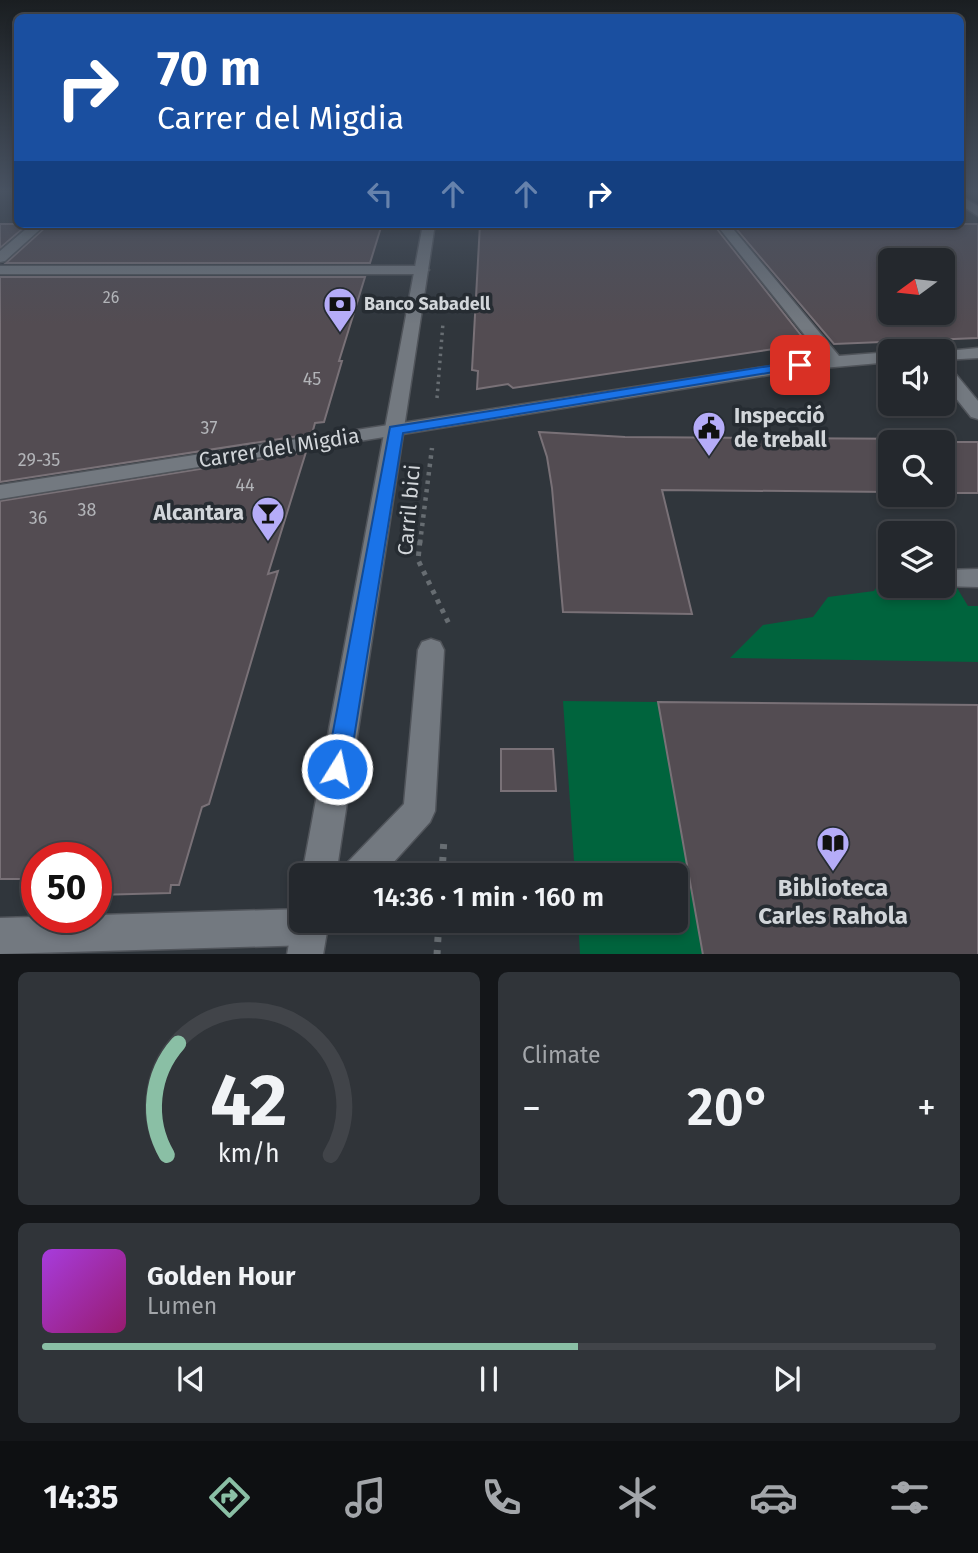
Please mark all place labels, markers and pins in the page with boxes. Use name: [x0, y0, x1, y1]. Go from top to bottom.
bank icon: Banco Sabadell: [321, 285, 359, 334]
place label: Banco Sabadell: [364, 293, 491, 315]
pin: [770, 335, 830, 395]
place label: Inspecció de treball: [734, 403, 828, 453]
public building icon: Inspecció de treball: [690, 409, 728, 458]
bar icon: Alcantara: [249, 494, 287, 543]
place label: Alcantara: [152, 500, 244, 526]
library icon: Biblioteca Carles Rahola: [814, 824, 852, 873]
place label: Biblioteca Carles Rahola: [758, 874, 908, 930]

